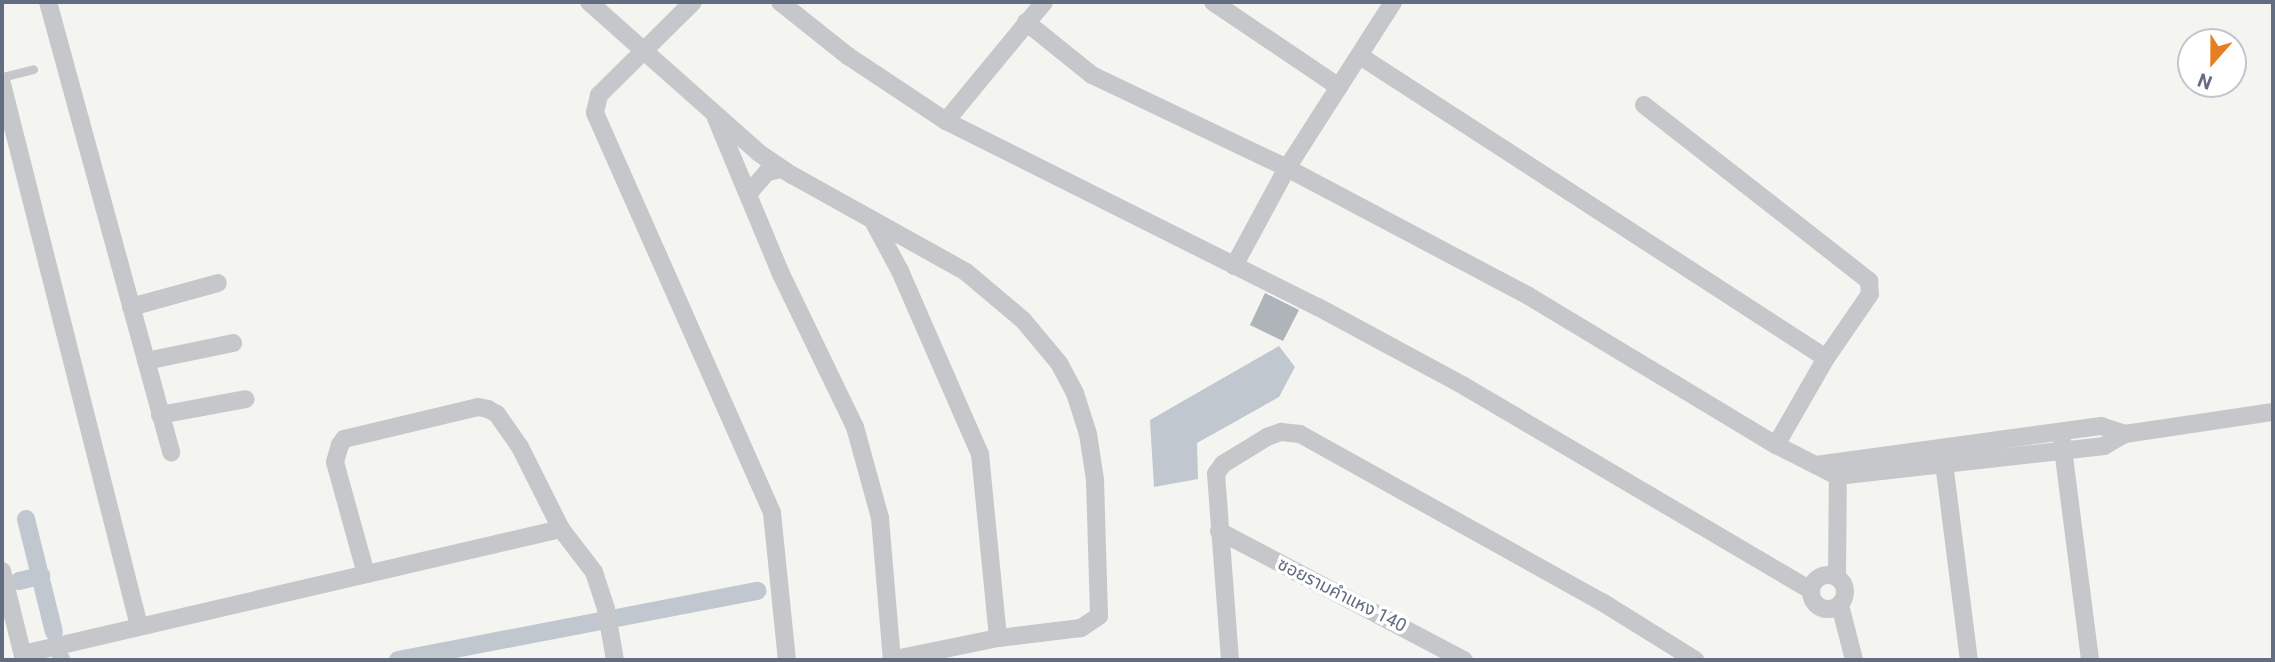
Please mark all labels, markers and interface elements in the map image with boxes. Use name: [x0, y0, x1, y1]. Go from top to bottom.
north arrow: [2177, 28, 2247, 98]
text: N: [2195, 68, 2215, 94]
street label: ซอยรามคำแหง 140: [1274, 553, 1410, 637]

